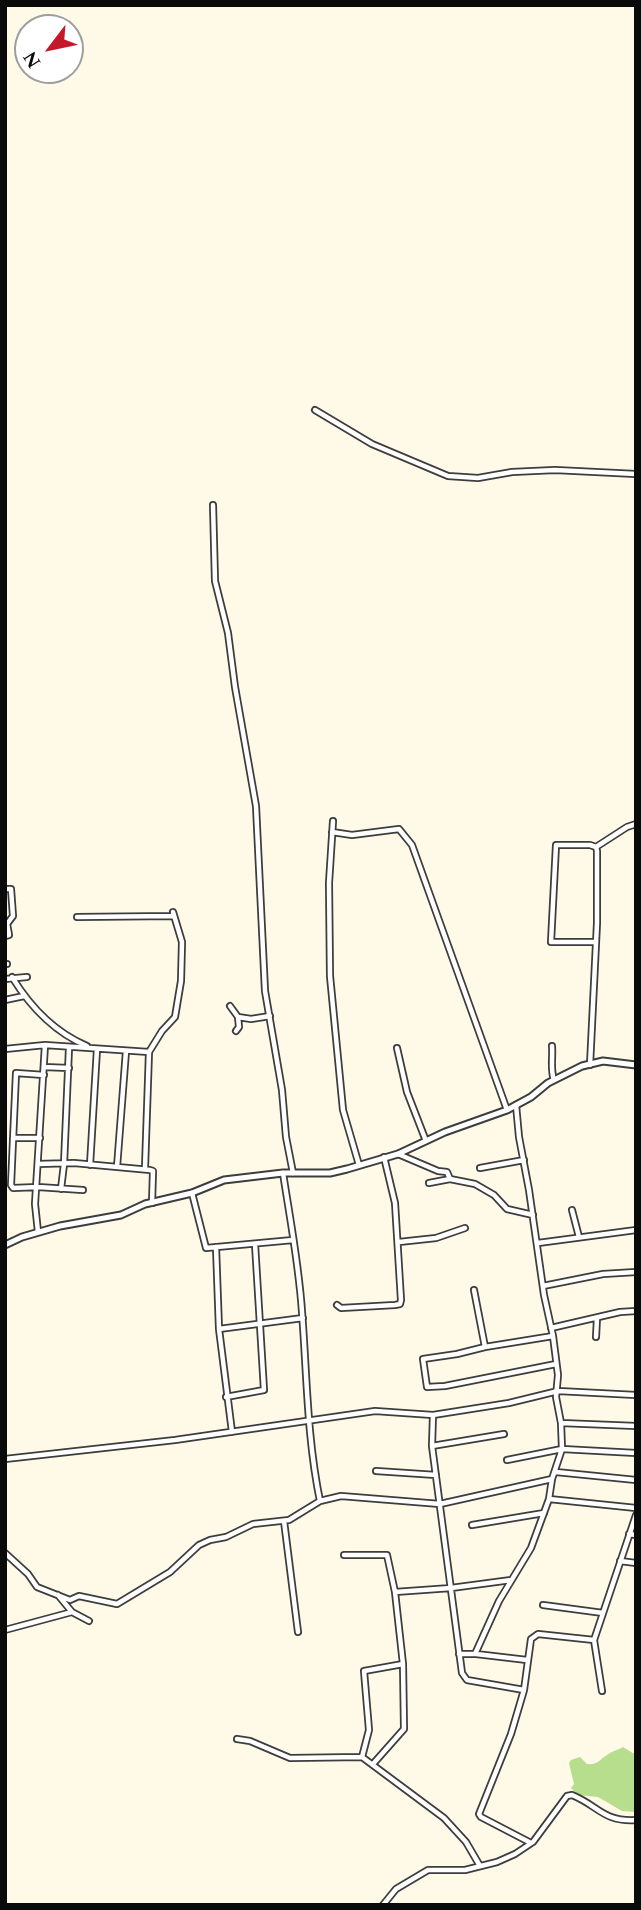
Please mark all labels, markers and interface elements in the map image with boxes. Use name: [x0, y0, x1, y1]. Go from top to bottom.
north arrow: [14, 14, 84, 84]
text: N: [16, 45, 49, 74]

